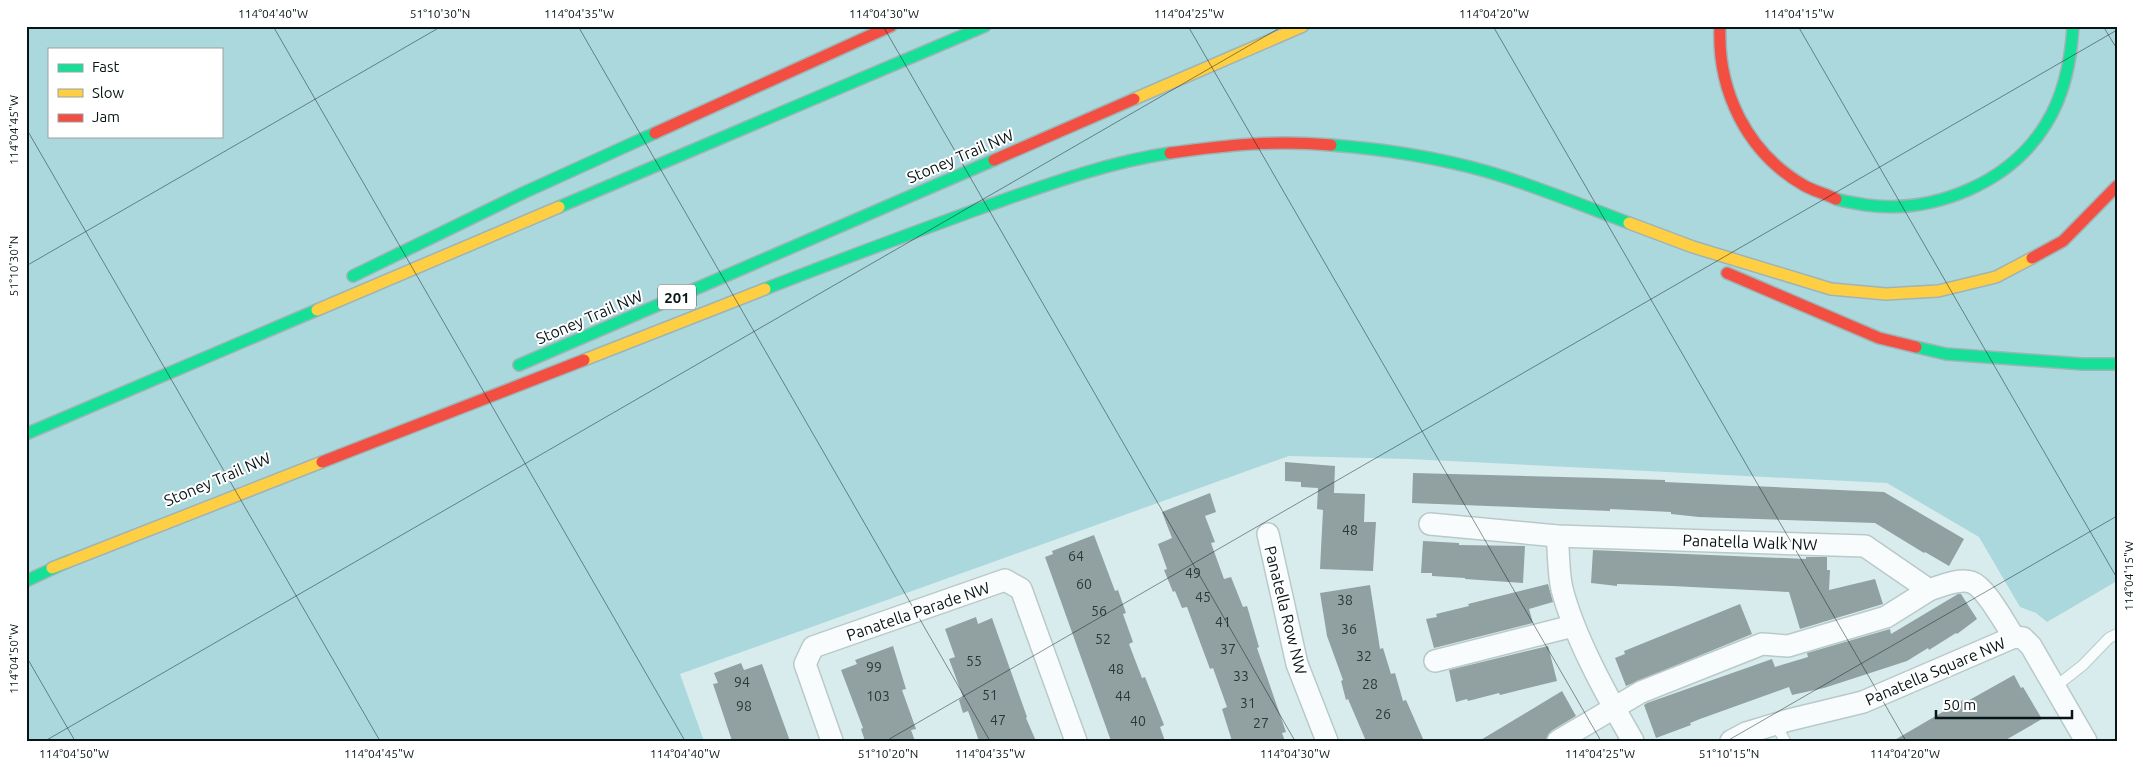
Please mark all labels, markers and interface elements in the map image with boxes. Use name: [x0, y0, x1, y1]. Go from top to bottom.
text: 114°04'40"W: [238, 7, 308, 20]
text: 51°10'30"N: [410, 7, 470, 20]
text: 114°04'35"W: [544, 7, 614, 20]
text: 114°04'30"W: [849, 7, 919, 20]
text: 114°04'25"W: [1154, 7, 1224, 20]
text: 114°04'20"W: [1459, 7, 1529, 20]
text: 114°04'15"W: [1764, 7, 1834, 20]
legend: [48, 48, 222, 138]
text: Fast: [92, 58, 120, 75]
text: Slow: [92, 84, 125, 101]
text: 114°04'45"W: [7, 95, 20, 165]
text: Jam: [92, 108, 120, 125]
street label: Stoney Trail NW: [904, 125, 1016, 187]
text: 51°10'30"N: [7, 236, 20, 296]
road number: 201: [658, 284, 696, 310]
street label: Stoney Trail NW: [533, 286, 645, 348]
street label: Stoney Trail NW: [161, 448, 273, 510]
house number: 48: [1342, 522, 1358, 538]
street label: Panatella Walk NW: [1682, 531, 1818, 553]
text: 114°04'15"W: [2122, 541, 2135, 611]
street label: Panatella Row NW: [1261, 544, 1311, 676]
house number: 64: [1068, 548, 1084, 564]
house number: 49: [1185, 565, 1201, 581]
house number: 60: [1076, 576, 1092, 592]
street label: Panatella Parade NW: [844, 578, 992, 644]
house number: 45: [1195, 589, 1211, 605]
house number: 38: [1337, 592, 1353, 608]
house number: 56: [1091, 603, 1107, 619]
house number: 41: [1215, 614, 1231, 630]
house number: 36: [1341, 621, 1357, 637]
text: 114°04'50"W: [7, 624, 20, 694]
house number: 52: [1095, 631, 1111, 647]
street label: Panatella Square NW: [1862, 633, 2008, 709]
house number: 37: [1220, 641, 1236, 657]
house number: 32: [1356, 648, 1372, 664]
house number: 55: [966, 653, 982, 669]
house number: 99: [866, 659, 882, 675]
house number: 48: [1108, 661, 1124, 677]
house number: 33: [1233, 668, 1249, 684]
house number: 94: [734, 674, 750, 690]
house number: 28: [1362, 676, 1378, 692]
house number: 51: [982, 687, 998, 703]
scale bar: [1936, 687, 2072, 719]
house number: 103: [866, 688, 890, 704]
house number: 44: [1115, 688, 1131, 704]
house number: 31: [1240, 695, 1256, 711]
text: 50 m: [1943, 696, 1976, 713]
house number: 98: [736, 698, 752, 714]
house number: 26: [1375, 706, 1391, 722]
house number: 47: [990, 712, 1006, 728]
house number: 40: [1130, 713, 1146, 729]
house number: 27: [1253, 715, 1269, 731]
text: 114°04'50"W: [39, 747, 109, 760]
text: 114°04'45"W: [344, 747, 414, 760]
text: 114°04'40"W: [650, 747, 720, 760]
text: 51°10'20"N: [858, 747, 918, 760]
text: 114°04'35"W: [955, 747, 1025, 760]
text: 114°04'30"W: [1260, 747, 1330, 760]
text: 114°04'25"W: [1565, 747, 1635, 760]
text: 51°10'15"N: [1699, 747, 1759, 760]
text: 114°04'20"W: [1870, 747, 1940, 760]

